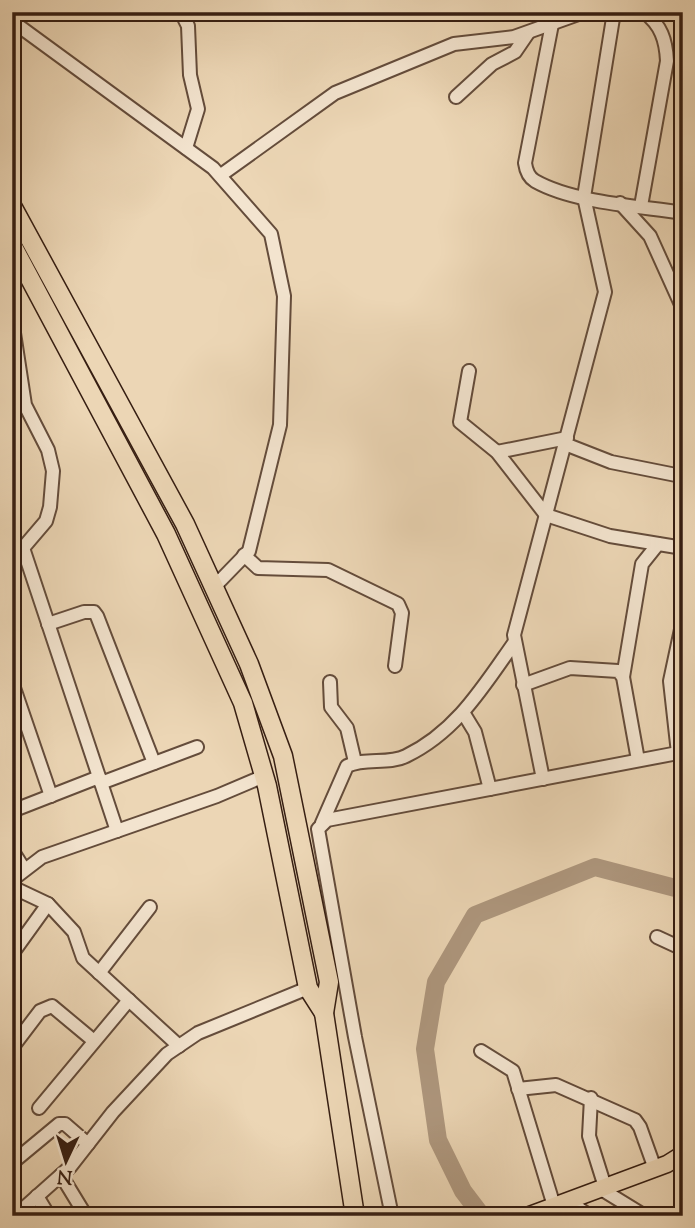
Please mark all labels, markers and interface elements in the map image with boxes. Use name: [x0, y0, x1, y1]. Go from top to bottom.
north arrow: [32, 1126, 102, 1196]
text: N: [56, 1161, 73, 1189]

